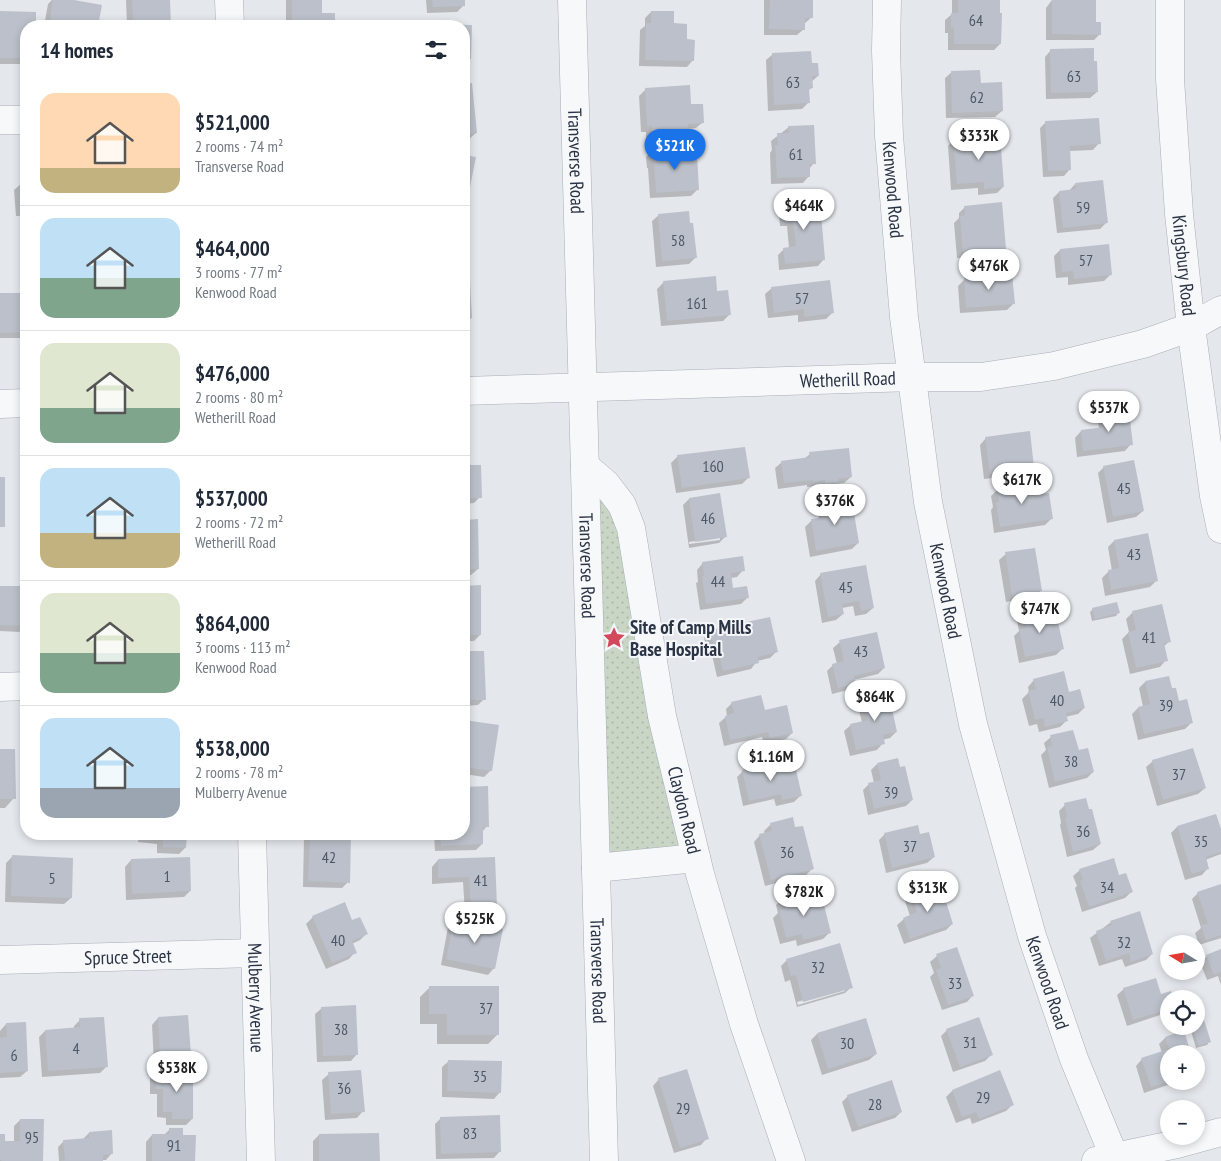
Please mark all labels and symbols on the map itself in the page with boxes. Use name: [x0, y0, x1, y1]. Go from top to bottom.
house number: 64: [969, 10, 983, 30]
house number: 63: [1067, 66, 1081, 86]
house number: 63: [786, 72, 800, 92]
house number: 62: [970, 87, 984, 107]
street label: Transverse Road: [563, 108, 590, 214]
pin: $333K: [944, 119, 1014, 161]
pin: $521K: [640, 128, 710, 171]
street label: Kenwood Road: [877, 140, 909, 239]
house number: 61: [789, 144, 803, 164]
pin: $464K: [769, 188, 839, 231]
house number: 59: [1076, 197, 1090, 217]
street label: Kingsbury Road: [1167, 214, 1202, 317]
house number: 58: [671, 230, 685, 250]
pin: $476K: [954, 248, 1024, 291]
house number: 57: [1079, 250, 1093, 270]
house number: 57: [795, 288, 809, 308]
house number: 161: [686, 293, 708, 313]
street label: Wetherill Road: [799, 366, 896, 393]
pin: $537K: [1074, 390, 1144, 433]
house number: 160: [702, 456, 724, 476]
pin: $617K: [987, 462, 1057, 505]
house number: 45: [1117, 478, 1131, 498]
pin: $376K: [800, 484, 870, 526]
house number: 46: [701, 508, 715, 528]
street label: Transverse Road: [574, 513, 601, 619]
street label: Kenwood Road: [925, 541, 967, 641]
house number: 43: [1127, 544, 1141, 564]
house number: 44: [711, 571, 725, 591]
house number: 45: [839, 577, 853, 597]
pin: $747K: [1005, 592, 1075, 634]
place label: Site of Camp Mills Base Hospital: [630, 615, 752, 661]
place icon: Site of Camp Mills Base Hospital: [601, 625, 627, 651]
house number: 41: [1142, 627, 1156, 647]
house number: 43: [854, 641, 868, 661]
pin: $864K: [840, 680, 910, 722]
house number: 40: [1050, 690, 1064, 710]
house number: 39: [1159, 695, 1173, 715]
pin: $1.16M: [730, 740, 812, 782]
house number: 38: [1064, 751, 1078, 771]
street label: Claydon Road: [663, 764, 707, 856]
house number: 37: [1172, 764, 1186, 784]
house number: 39: [884, 782, 898, 802]
house number: 36: [1076, 821, 1090, 841]
house number: 35: [1194, 831, 1208, 851]
house number: 37: [903, 836, 917, 856]
house number: 36: [780, 842, 794, 862]
house number: 42: [322, 847, 336, 867]
house number: 1: [163, 866, 171, 886]
house number: 5: [48, 868, 56, 888]
house number: 41: [474, 870, 488, 890]
pin: $313K: [893, 870, 963, 913]
pin: $782K: [769, 874, 839, 917]
house number: 34: [1100, 877, 1114, 897]
pin: $525K: [440, 902, 510, 944]
street label: Transverse Road: [585, 917, 612, 1024]
house number: 40: [331, 930, 345, 950]
house number: 32: [1117, 932, 1131, 952]
street label: Kenwood Road: [1021, 933, 1075, 1032]
north arrow: [1160, 935, 1205, 980]
street label: Spruce Street: [84, 943, 173, 970]
street label: Mulberry Avenue: [243, 943, 270, 1053]
house number: 32: [811, 957, 825, 977]
house number: 33: [948, 973, 962, 993]
house number: 37: [479, 998, 493, 1018]
house number: 38: [334, 1019, 348, 1039]
house number: 31: [963, 1032, 977, 1052]
house number: 30: [840, 1033, 854, 1053]
house number: 4: [72, 1038, 80, 1058]
house number: 6: [10, 1045, 18, 1065]
pin: $538K: [142, 1050, 212, 1093]
house number: 35: [473, 1066, 487, 1086]
house number: 36: [337, 1078, 351, 1098]
house number: 29: [976, 1087, 990, 1107]
house number: 28: [868, 1094, 882, 1114]
house number: 29: [676, 1098, 690, 1118]
house number: 83: [463, 1123, 477, 1143]
house number: 95: [25, 1127, 39, 1147]
house number: 91: [167, 1135, 181, 1155]

